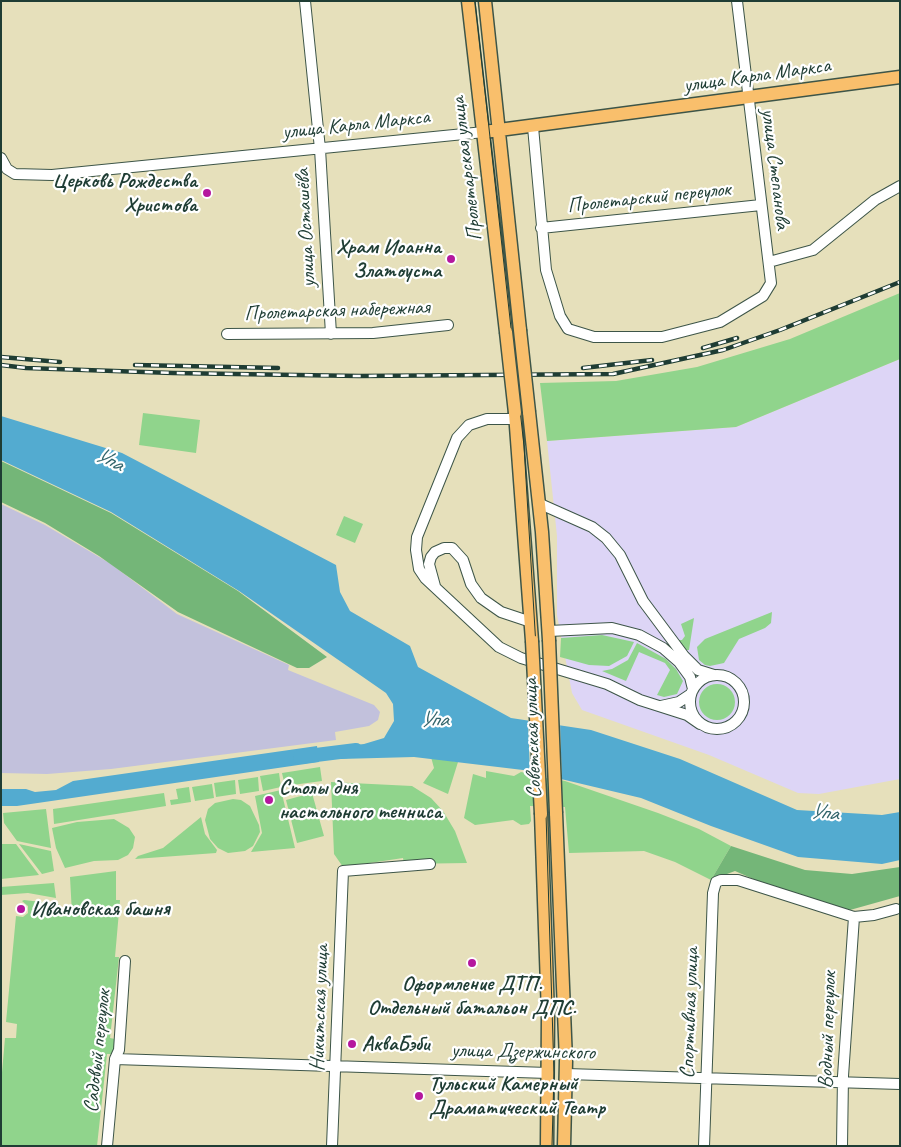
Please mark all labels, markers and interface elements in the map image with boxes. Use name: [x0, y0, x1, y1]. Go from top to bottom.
street label: улица Карла Маркса: [682, 53, 832, 99]
street label: Пролетарская улица: [446, 95, 488, 243]
street label: улица Карла Маркса: [281, 105, 431, 145]
street label: улица Степанова: [755, 107, 795, 231]
place label: Церковь Рождества Христова: [52, 168, 197, 218]
street label: улица Осташёва: [290, 168, 322, 288]
street label: Пролетарский переулок: [566, 177, 732, 219]
marker: Церковь Рождества Христова: [201, 187, 213, 199]
place label: Храм Иоанна Златоуста: [336, 234, 441, 284]
marker: Храм Иоанна Златоуста: [445, 253, 457, 265]
street label: Пролетарская набережная: [244, 295, 430, 327]
water label: Упа: [91, 442, 127, 478]
street label: Советская улица: [518, 677, 548, 799]
water label: Упа: [420, 707, 448, 733]
place label: Cтолы дня настольного тенниса: [279, 775, 442, 825]
marker: Cтолы дня настольного тенниса: [263, 794, 275, 806]
water label: Упа: [809, 799, 839, 827]
place label: Ивановская башня: [31, 896, 170, 922]
marker: Ивановская башня: [15, 903, 27, 915]
street label: Никитская улица: [305, 944, 335, 1072]
street label: Спортивная улица: [675, 947, 705, 1079]
marker: Оформление ДТП. Отдельный батальон ДПС.: [466, 957, 478, 969]
place label: Оформление ДТП. Отдельный батальон ДПС.: [368, 971, 576, 1021]
street label: Водный переулок: [813, 971, 843, 1089]
street label: Садовый переулок: [79, 988, 117, 1114]
place label: АкваБэби: [362, 1031, 429, 1057]
marker: АкваБэби: [346, 1038, 358, 1050]
street label: улица Дзержинского: [451, 1038, 595, 1066]
place label: Тульский Камерный Драматический Театр: [429, 1071, 605, 1121]
marker: Тульский Камерный Драматический Театр: [413, 1090, 425, 1102]

